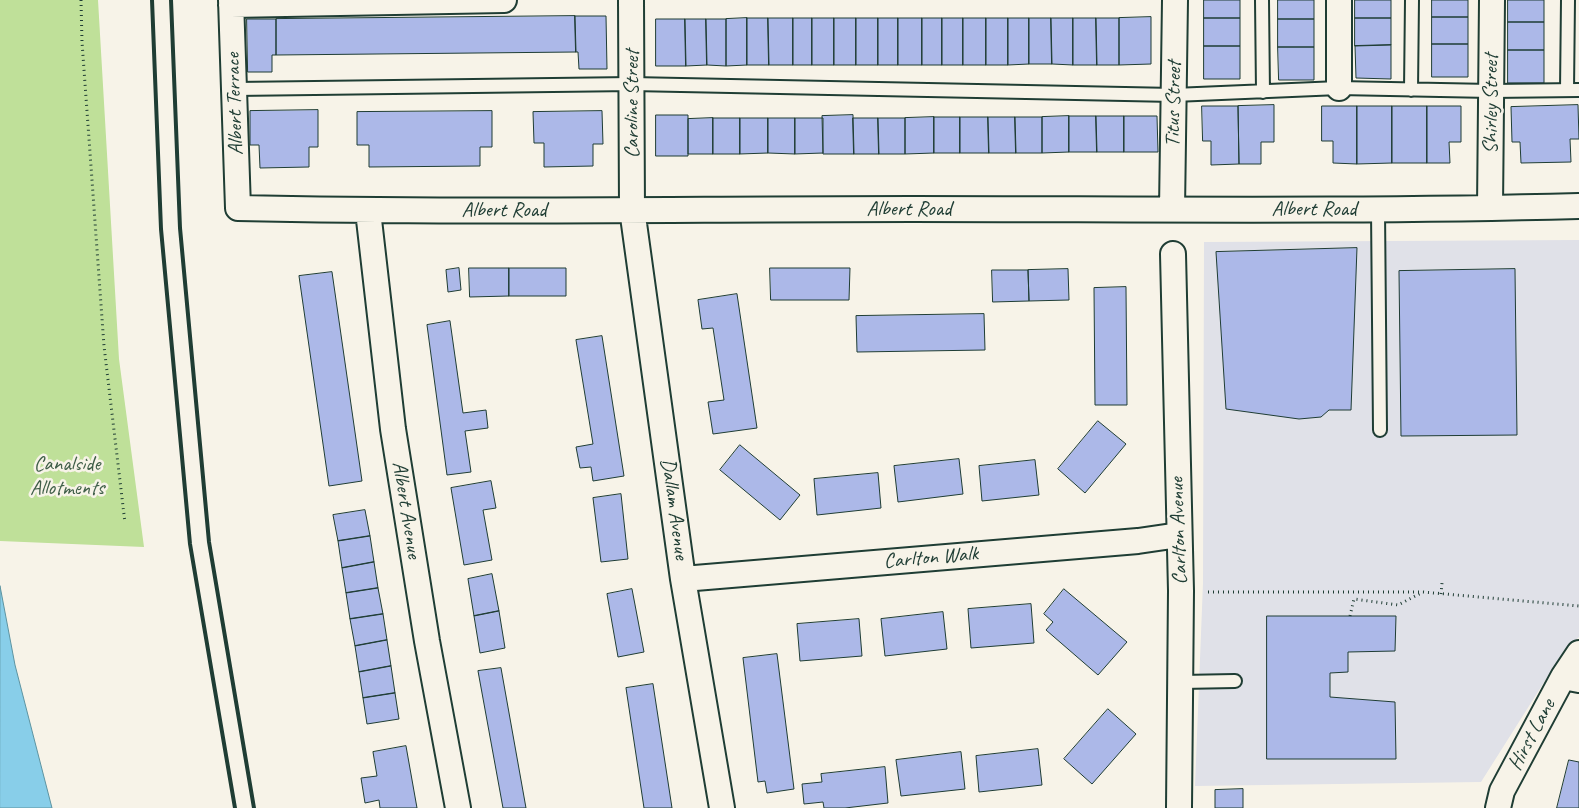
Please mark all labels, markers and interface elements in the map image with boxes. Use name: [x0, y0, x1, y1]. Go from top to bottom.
street label: Caroline Street: [619, 50, 645, 158]
street label: Albert Terrace: [221, 52, 249, 156]
street label: Shirley Street: [1478, 54, 1504, 154]
street label: Titus Street: [1161, 61, 1187, 147]
street label: Albert Road: [867, 196, 951, 222]
street label: Albert Road: [1272, 196, 1356, 222]
street label: Albert Road: [462, 197, 546, 223]
park label: Canalside Allotments: [30, 451, 104, 501]
street label: Dallam Avenue: [654, 457, 694, 561]
street label: Albert Avenue: [386, 460, 426, 560]
street label: Carlton Avenue: [1165, 477, 1193, 585]
street label: Carlton Walk: [883, 541, 979, 575]
street label: Hirst Lane: [1503, 695, 1561, 775]

